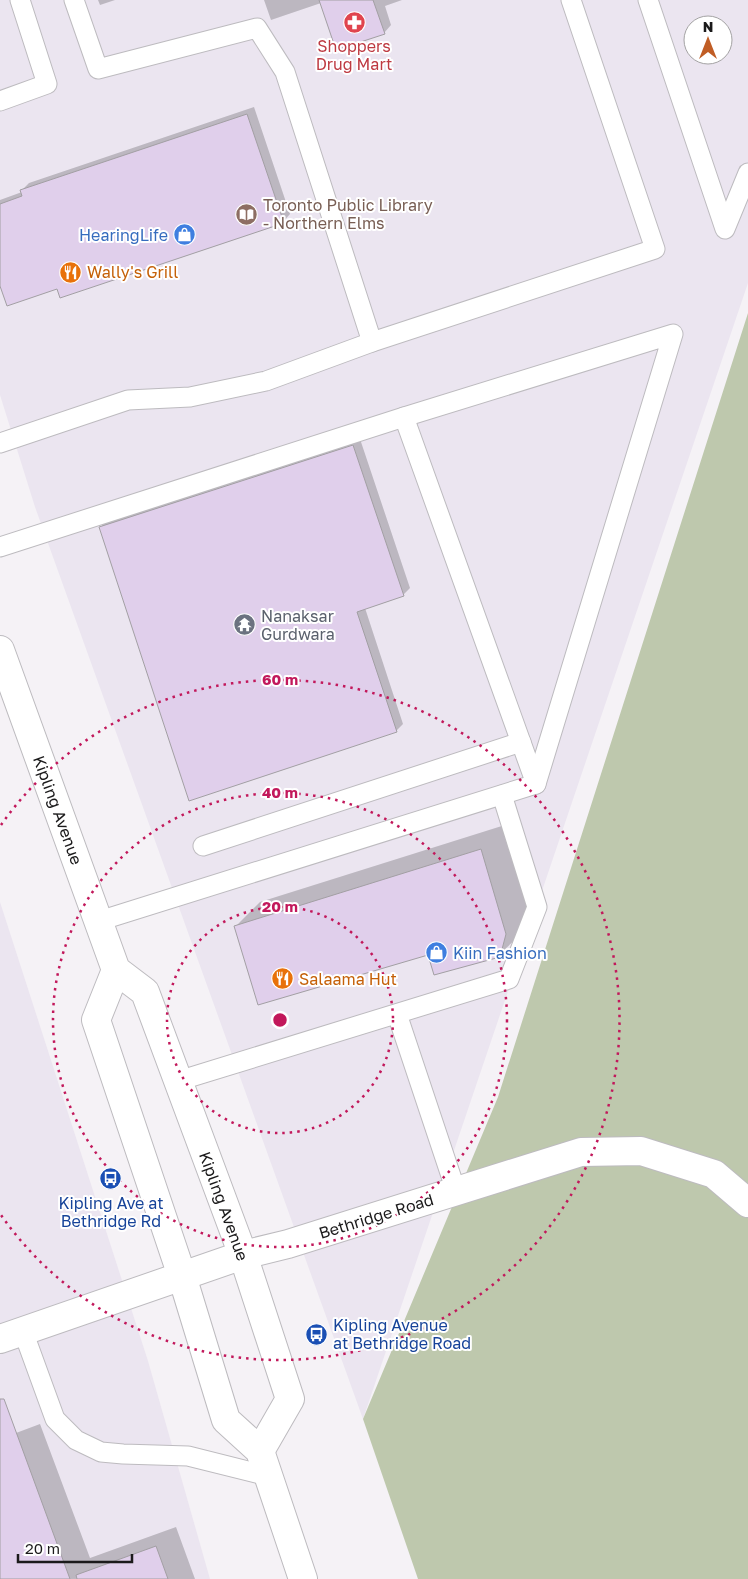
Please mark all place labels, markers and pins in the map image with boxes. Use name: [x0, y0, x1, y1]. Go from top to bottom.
pharmacy icon: Shoppers Drug Mart: [342, 10, 366, 34]
place label: Shoppers Drug Mart: [316, 36, 392, 74]
place label: Toronto Public Library - Northern Elms: [263, 195, 433, 233]
library icon: Toronto Public Library - Northern Elms: [235, 202, 259, 226]
shop icon: HearingLife: [172, 223, 196, 247]
place label: HearingLife: [79, 225, 168, 245]
restaurant icon: Wally's Grill: [59, 260, 83, 284]
place label: Wally's Grill: [87, 262, 178, 282]
place label: Nanaksar Gurdwara: [261, 606, 335, 644]
temple icon: Nanaksar Gurdwara: [233, 613, 257, 637]
shop icon: Kiin Fashion: [425, 941, 449, 965]
place label: Kiin Fashion: [453, 943, 547, 963]
restaurant icon: Salaama Hut: [271, 967, 295, 991]
place label: Salaama Hut: [299, 969, 397, 989]
centre of rings: [271, 1011, 289, 1029]
bus stop icon: Kipling Ave at Bethridge Rd: [99, 1167, 123, 1191]
place label: Kipling Ave at Bethridge Rd: [58, 1193, 164, 1231]
place label: Kipling Avenue at Bethridge Road: [333, 1315, 471, 1353]
bus stop icon: Kipling Avenue at Bethridge Road: [305, 1322, 329, 1346]

